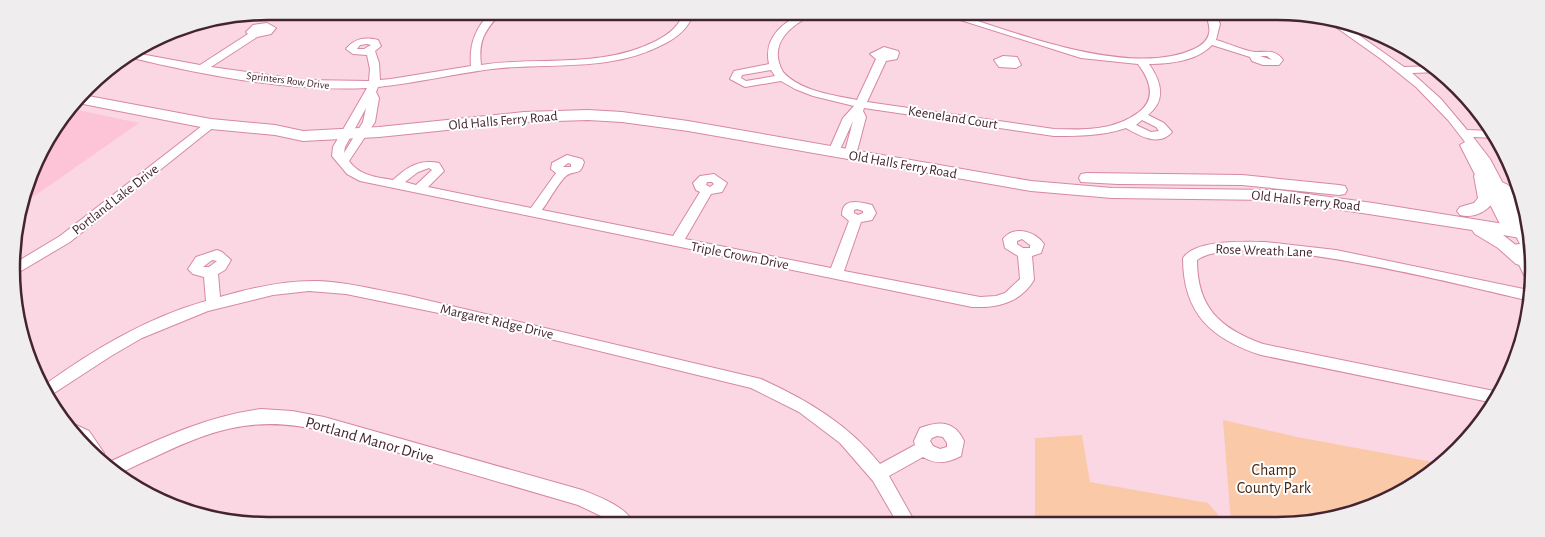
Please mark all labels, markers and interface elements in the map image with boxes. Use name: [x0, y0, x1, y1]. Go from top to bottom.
street label: Sprinters Row Drive: [246, 70, 330, 91]
street label: Keeneland Court: [907, 104, 999, 132]
street label: Old Halls Ferry Road: [448, 109, 558, 133]
street label: Old Halls Ferry Road: [848, 149, 958, 181]
street label: Portland Lake Drive: [70, 162, 161, 238]
street label: Old Halls Ferry Road: [1251, 188, 1361, 214]
street label: Triple Crown Drive: [690, 240, 790, 272]
street label: Rose Wreath Lane: [1215, 242, 1313, 260]
street label: Margaret Ridge Drive: [439, 302, 555, 342]
street label: Portland Manor Drive: [304, 414, 436, 466]
park label: Champ County Park: [1237, 462, 1312, 497]

